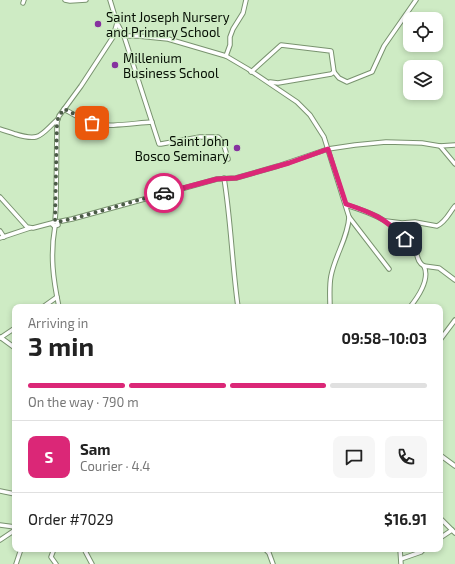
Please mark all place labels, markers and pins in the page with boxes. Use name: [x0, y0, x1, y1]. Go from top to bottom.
place label: Saint Joseph Nursery and Primary School: [106, 9, 230, 40]
marker: Saint Joseph Nursery and Primary School: [93, 19, 103, 29]
place label: Millenium Business School: [123, 50, 219, 81]
marker: Millenium Business School: [110, 60, 120, 70]
pin: [75, 106, 109, 140]
place label: Saint John Bosco Seminary: [135, 133, 229, 164]
marker: Saint John Bosco Seminary: [232, 143, 242, 153]
pin: [388, 222, 422, 256]

